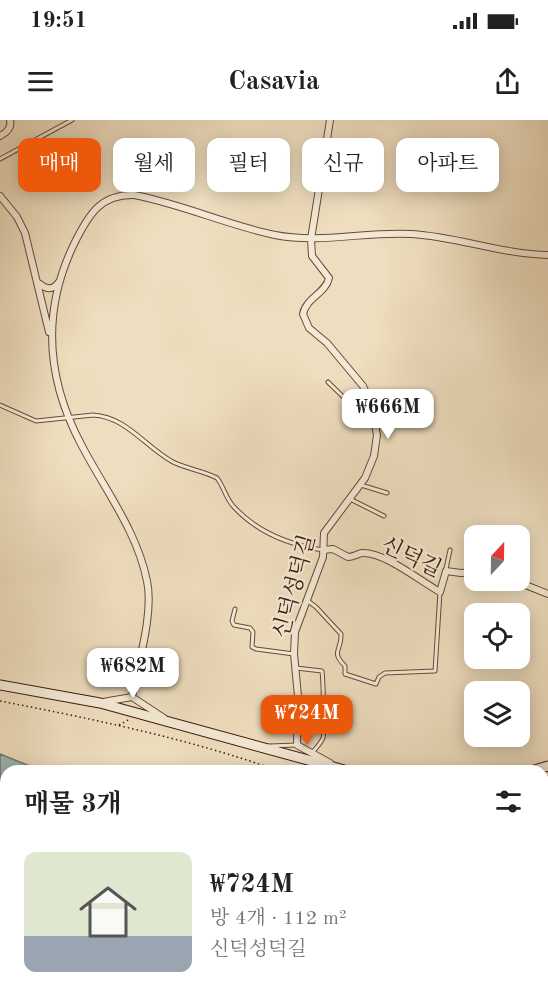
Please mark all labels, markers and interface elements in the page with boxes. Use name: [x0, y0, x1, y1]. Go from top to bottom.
text: 19:51: [30, 10, 87, 32]
icon: menu: [24, 65, 57, 98]
icon: share: [491, 65, 524, 98]
text: Casavia: [228, 68, 320, 95]
chip: 매매: [18, 138, 101, 192]
chip: 월세: [113, 138, 195, 192]
chip: 필터: [207, 138, 290, 192]
chip: 신규: [302, 138, 384, 192]
chip: 아파트: [396, 138, 499, 192]
pin: ₩666M: [346, 389, 430, 440]
text: ₩666M: [356, 398, 420, 418]
north arrow: [464, 525, 530, 591]
map controls: [464, 525, 530, 747]
street label: 신덕성덕길: [270, 532, 319, 641]
street label: 신덕길: [378, 533, 445, 582]
button: locate: [464, 603, 530, 669]
pin: ₩682M: [91, 648, 175, 699]
text: ₩682M: [101, 657, 165, 677]
button: layers: [464, 681, 530, 747]
pin: ₩724M: [265, 695, 349, 746]
text: ₩724M: [275, 704, 339, 724]
icon: filters: [492, 785, 525, 818]
text: 매물 3개: [24, 792, 122, 818]
text: ₩724M: [210, 872, 294, 898]
icon: home: [72, 876, 144, 948]
text: 방 4개 · 112 m²: [210, 909, 347, 929]
text: 신덕성덕길: [210, 940, 307, 960]

